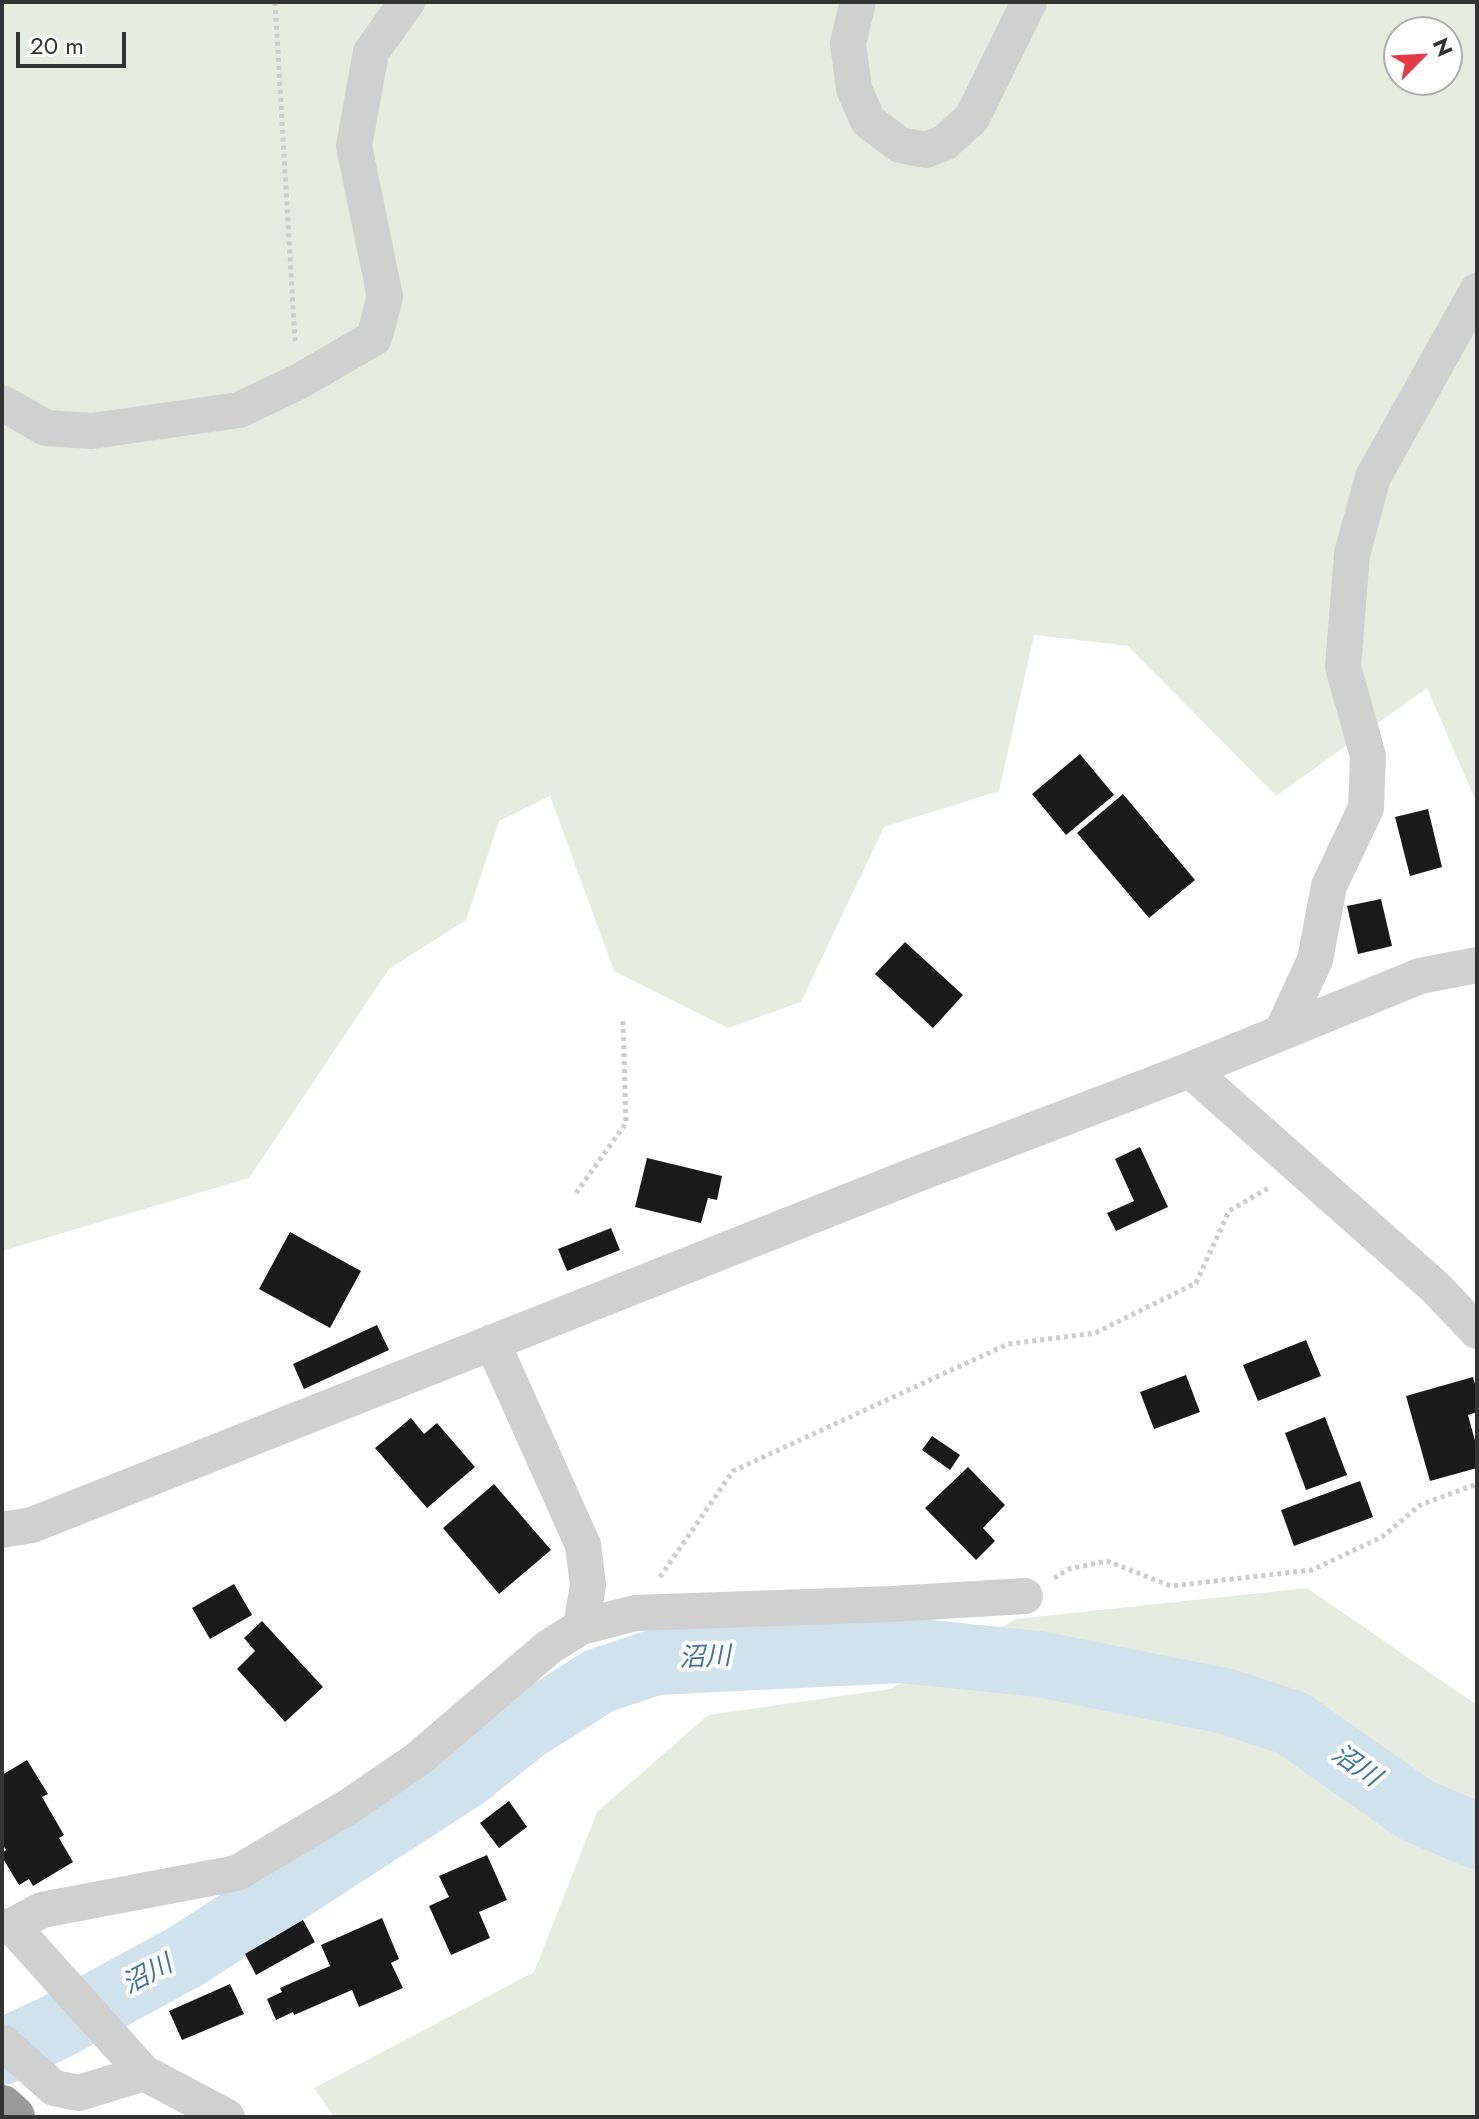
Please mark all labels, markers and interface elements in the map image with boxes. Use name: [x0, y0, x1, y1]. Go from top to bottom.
scale bar: [20, 16, 130, 66]
north arrow: [1383, 16, 1463, 96]
text: 20 m: [30, 28, 84, 63]
text: N: [1425, 33, 1461, 62]
water label: 沼川: [678, 1642, 732, 1676]
water label: 沼川: [1325, 1739, 1385, 1795]
water label: 沼川: [118, 1950, 178, 2002]

